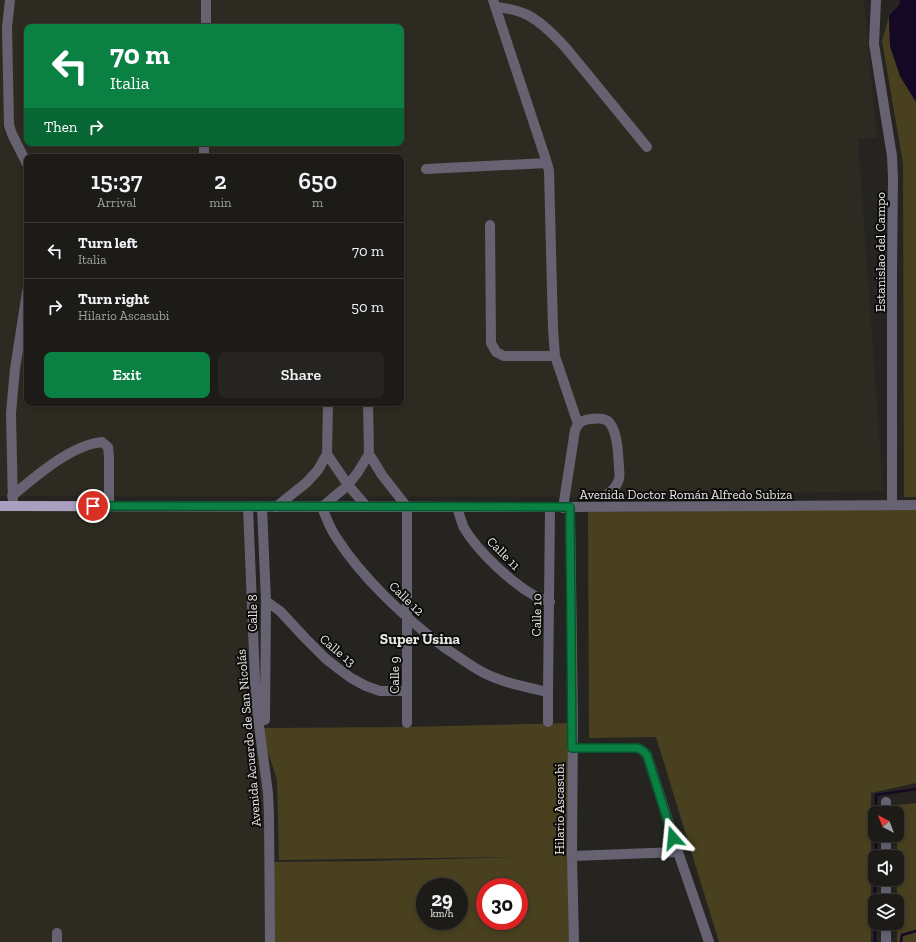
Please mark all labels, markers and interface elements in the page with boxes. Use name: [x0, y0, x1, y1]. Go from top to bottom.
text: 70 m: [110, 38, 170, 71]
icon: left: [44, 40, 96, 92]
text: Italia: [110, 72, 149, 94]
icon: right: [85, 116, 107, 138]
text: Then: [44, 118, 77, 136]
text: 15:37: [91, 166, 142, 195]
text: 2: [214, 166, 227, 195]
text: 650: [298, 166, 337, 195]
street label: Estanislao del Campo: [873, 192, 888, 312]
text: Arrival: [97, 195, 136, 210]
text: min: [209, 195, 231, 210]
text: m: [312, 195, 323, 210]
text: Turn left: [78, 234, 138, 252]
icon: left: [44, 240, 66, 262]
text: 70 m: [352, 242, 384, 260]
text: Italia: [78, 252, 106, 267]
text: Turn right: [78, 290, 149, 308]
icon: right: [44, 296, 66, 318]
text: 50 m: [351, 298, 384, 316]
text: Hilario Ascasubi: [78, 308, 170, 323]
button: Exit: [44, 352, 210, 398]
button: Share: [218, 352, 384, 398]
street label: Avenida Doctor Román Alfredo Subiza: [580, 487, 793, 502]
pin: [76, 489, 110, 523]
icon: arrive: [82, 495, 104, 517]
street label: Calle 11: [484, 534, 523, 573]
street label: Calle 12: [386, 578, 427, 619]
street label: Calle 10: [529, 593, 544, 637]
street label: Calle 8: [245, 594, 260, 632]
district label: Super Usina: [380, 630, 461, 648]
street label: Calle 13: [317, 631, 359, 670]
street label: Avenida Acuerdo de San Nicolás: [233, 648, 264, 827]
street label: Calle 9: [387, 656, 402, 694]
street label: Hilario Ascasubi: [552, 763, 567, 855]
north arrow: [868, 806, 904, 842]
map controls: [868, 806, 904, 930]
position arrow: [652, 817, 694, 859]
button: sound: [868, 850, 904, 886]
speed limit sign: 30: [476, 878, 528, 930]
text: 29: [431, 887, 453, 911]
button: layers: [868, 894, 904, 930]
text: km/h: [431, 908, 453, 920]

